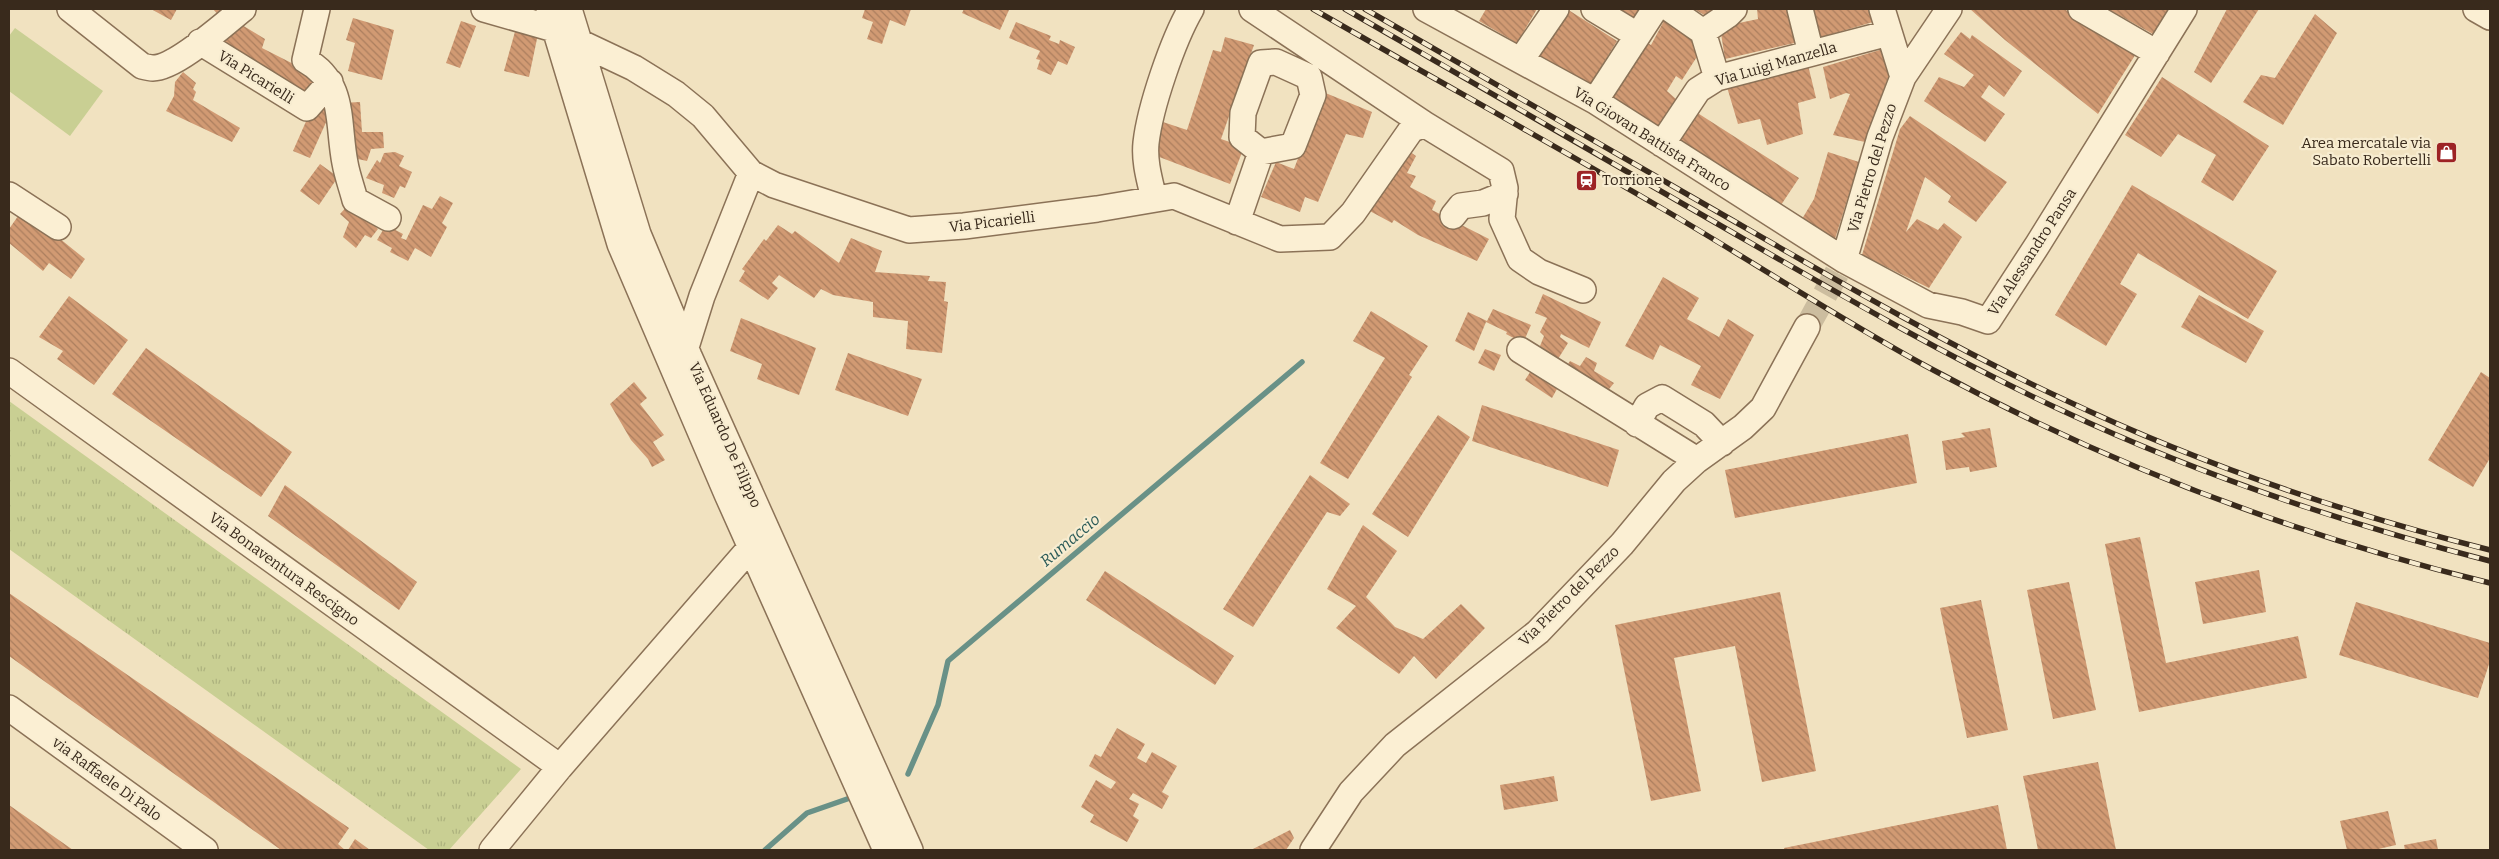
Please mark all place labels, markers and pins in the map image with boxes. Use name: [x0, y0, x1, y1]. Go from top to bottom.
place label: Area mercatale via Sabato Robertelli: [2301, 134, 2432, 169]
shop icon: Area mercatale via Sabato Robertelli: [2435, 140, 2459, 164]
station icon: Torrione: [1574, 168, 1598, 192]
place label: Torrione: [1602, 171, 1662, 189]

